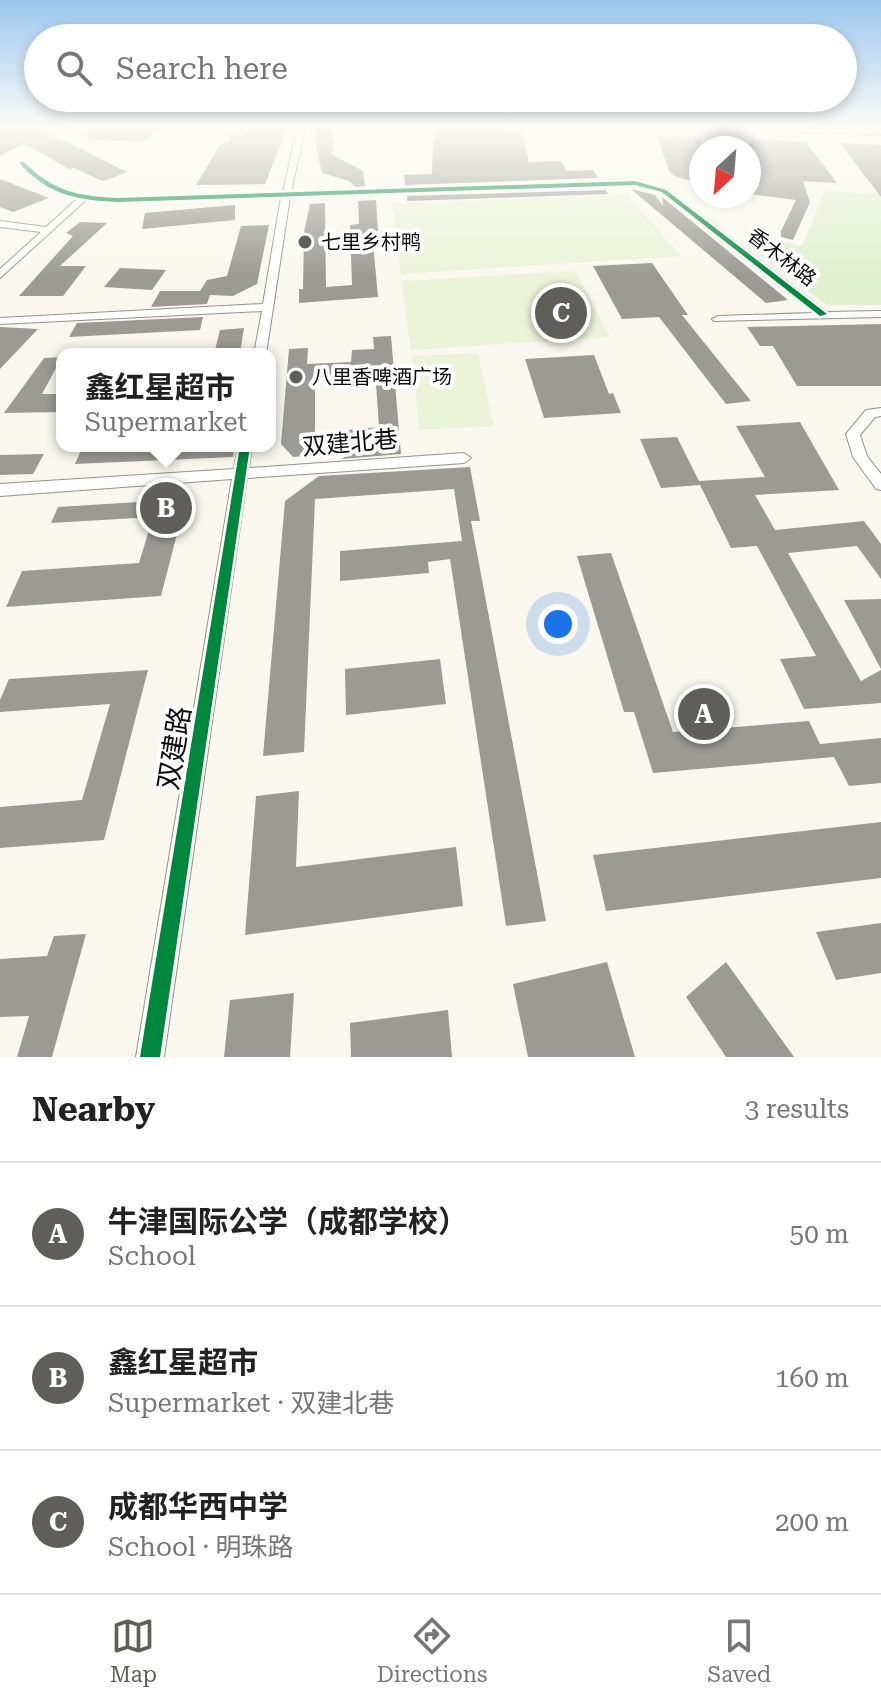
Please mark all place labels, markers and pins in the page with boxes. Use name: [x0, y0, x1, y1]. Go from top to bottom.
place label: 七里乡村鸭: [321, 230, 421, 254]
marker: 七里乡村鸭: [296, 233, 314, 251]
pin: C: [535, 283, 587, 343]
place label: 八里香啤酒广场: [312, 365, 452, 389]
marker: 八里香啤酒广场: [287, 368, 305, 386]
pin: B: [140, 478, 192, 538]
pin: A: [678, 684, 730, 744]

